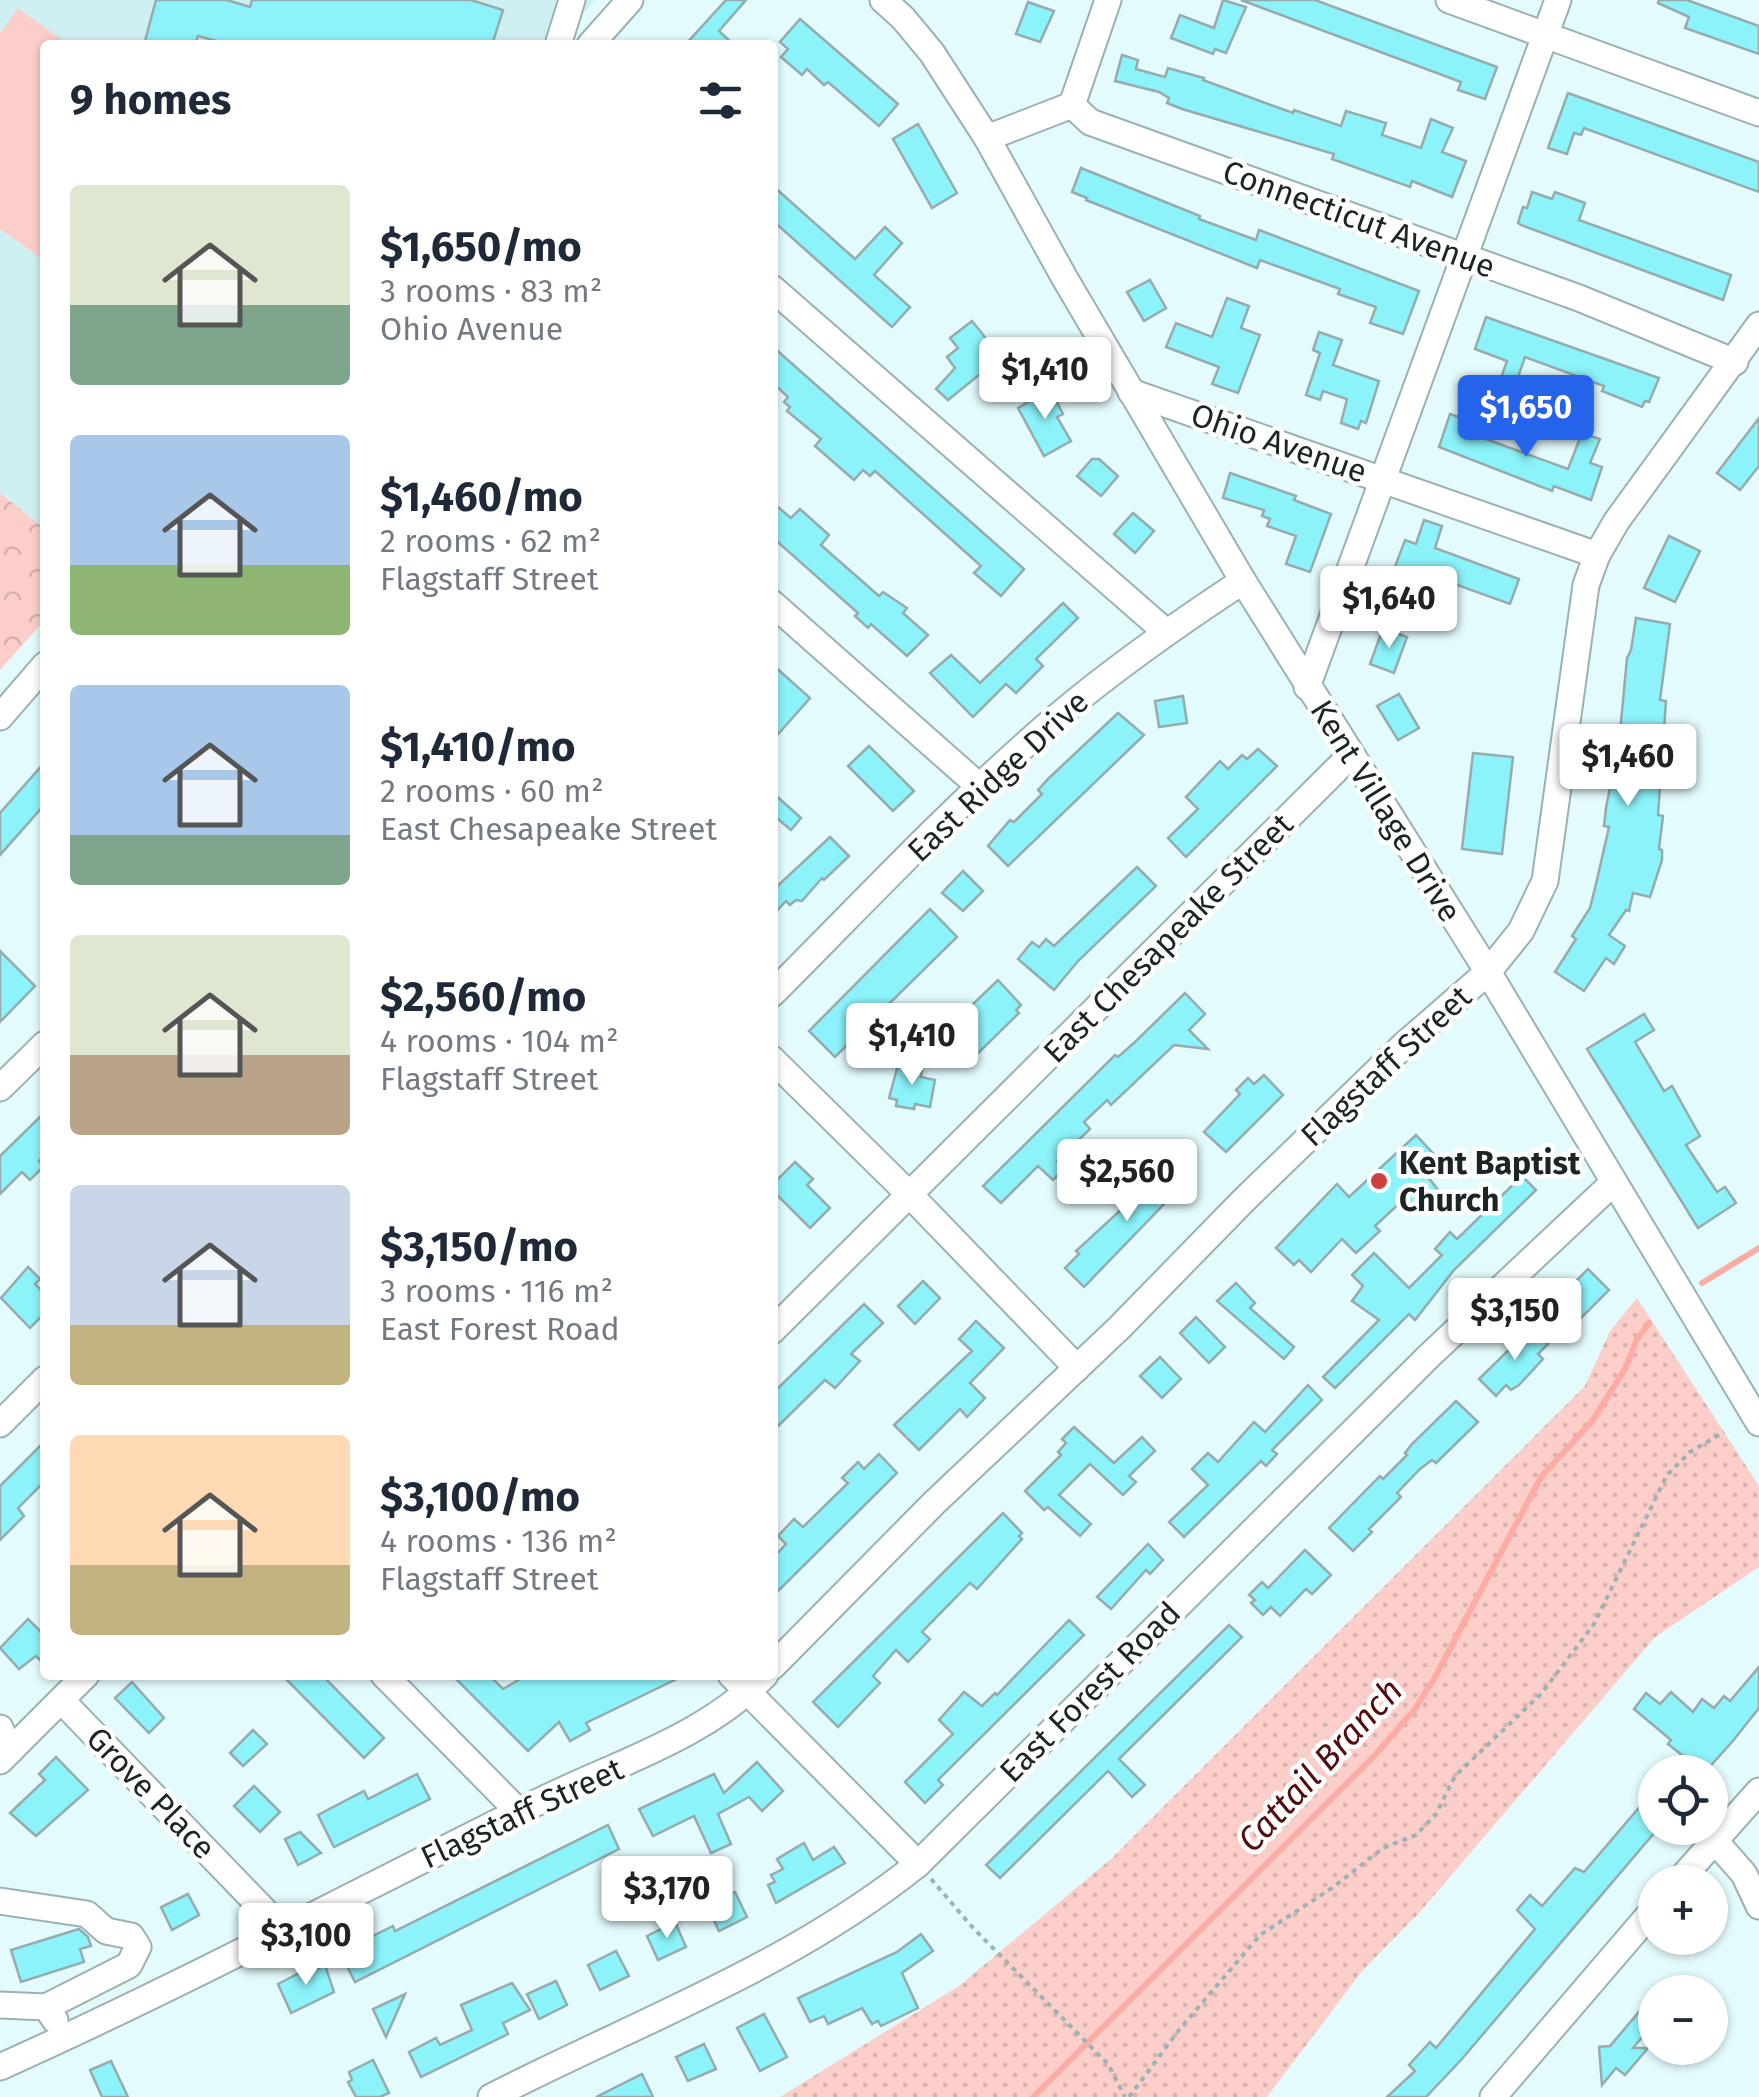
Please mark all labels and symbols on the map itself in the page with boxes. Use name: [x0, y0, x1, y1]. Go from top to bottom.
street label: Connecticut Avenue: [1218, 152, 1500, 286]
pin: $1,410: [964, 337, 1126, 422]
pin: $1,650: [1445, 375, 1607, 460]
street label: Ohio Avenue: [1186, 395, 1372, 491]
pin: $1,640: [1308, 566, 1470, 651]
street label: East Ridge Drive: [900, 683, 1096, 869]
street label: Kent Village Drive: [1303, 693, 1469, 929]
pin: $1,460: [1547, 724, 1709, 809]
street label: East Chesapeake Street: [1035, 805, 1301, 1071]
street label: Flagstaff Street: [1293, 977, 1479, 1154]
pin: $1,410: [831, 1003, 993, 1088]
pin: $2,560: [1046, 1139, 1208, 1224]
place label: Kent Baptist Church: [1399, 1144, 1581, 1219]
marker: Kent Baptist Church: [1368, 1170, 1390, 1192]
pin: $3,150: [1434, 1278, 1596, 1363]
street label: East Forest Road: [992, 1594, 1188, 1790]
water label: Cattail Branch: [1229, 1669, 1411, 1861]
street label: Grove Place: [79, 1719, 223, 1867]
street label: Flagstaff Street: [415, 1749, 629, 1876]
pin: $3,170: [586, 1856, 748, 1941]
pin: $3,100: [225, 1903, 387, 1988]

